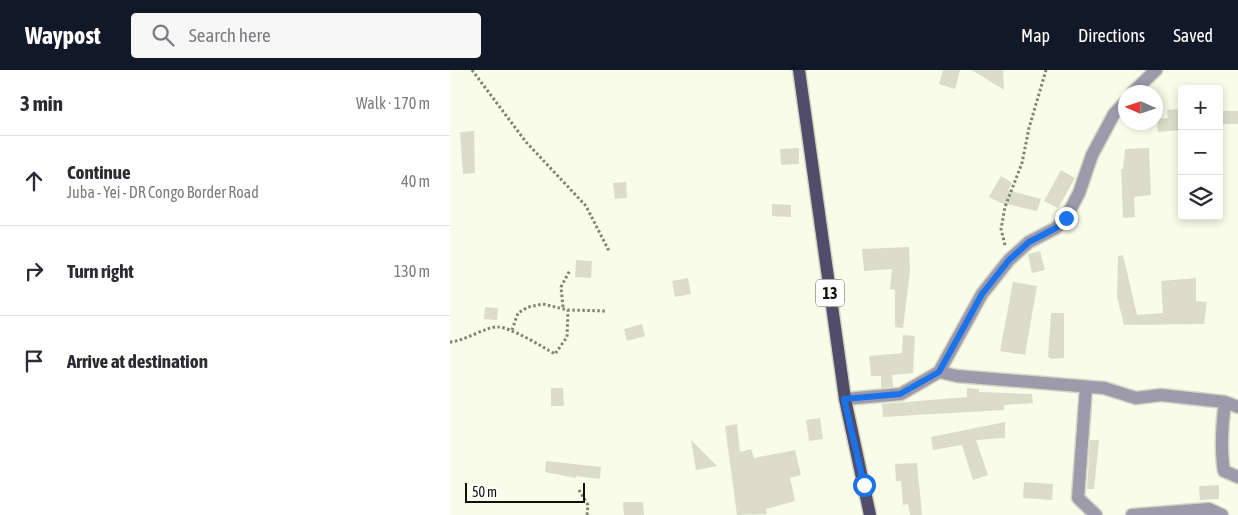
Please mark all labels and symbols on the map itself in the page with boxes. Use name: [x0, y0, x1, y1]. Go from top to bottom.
north arrow: [1118, 85, 1163, 130]
route end: [1055, 207, 1078, 230]
road number: 13: [816, 280, 844, 307]
route start: [853, 474, 876, 497]
scale bar: [465, 480, 585, 503]

